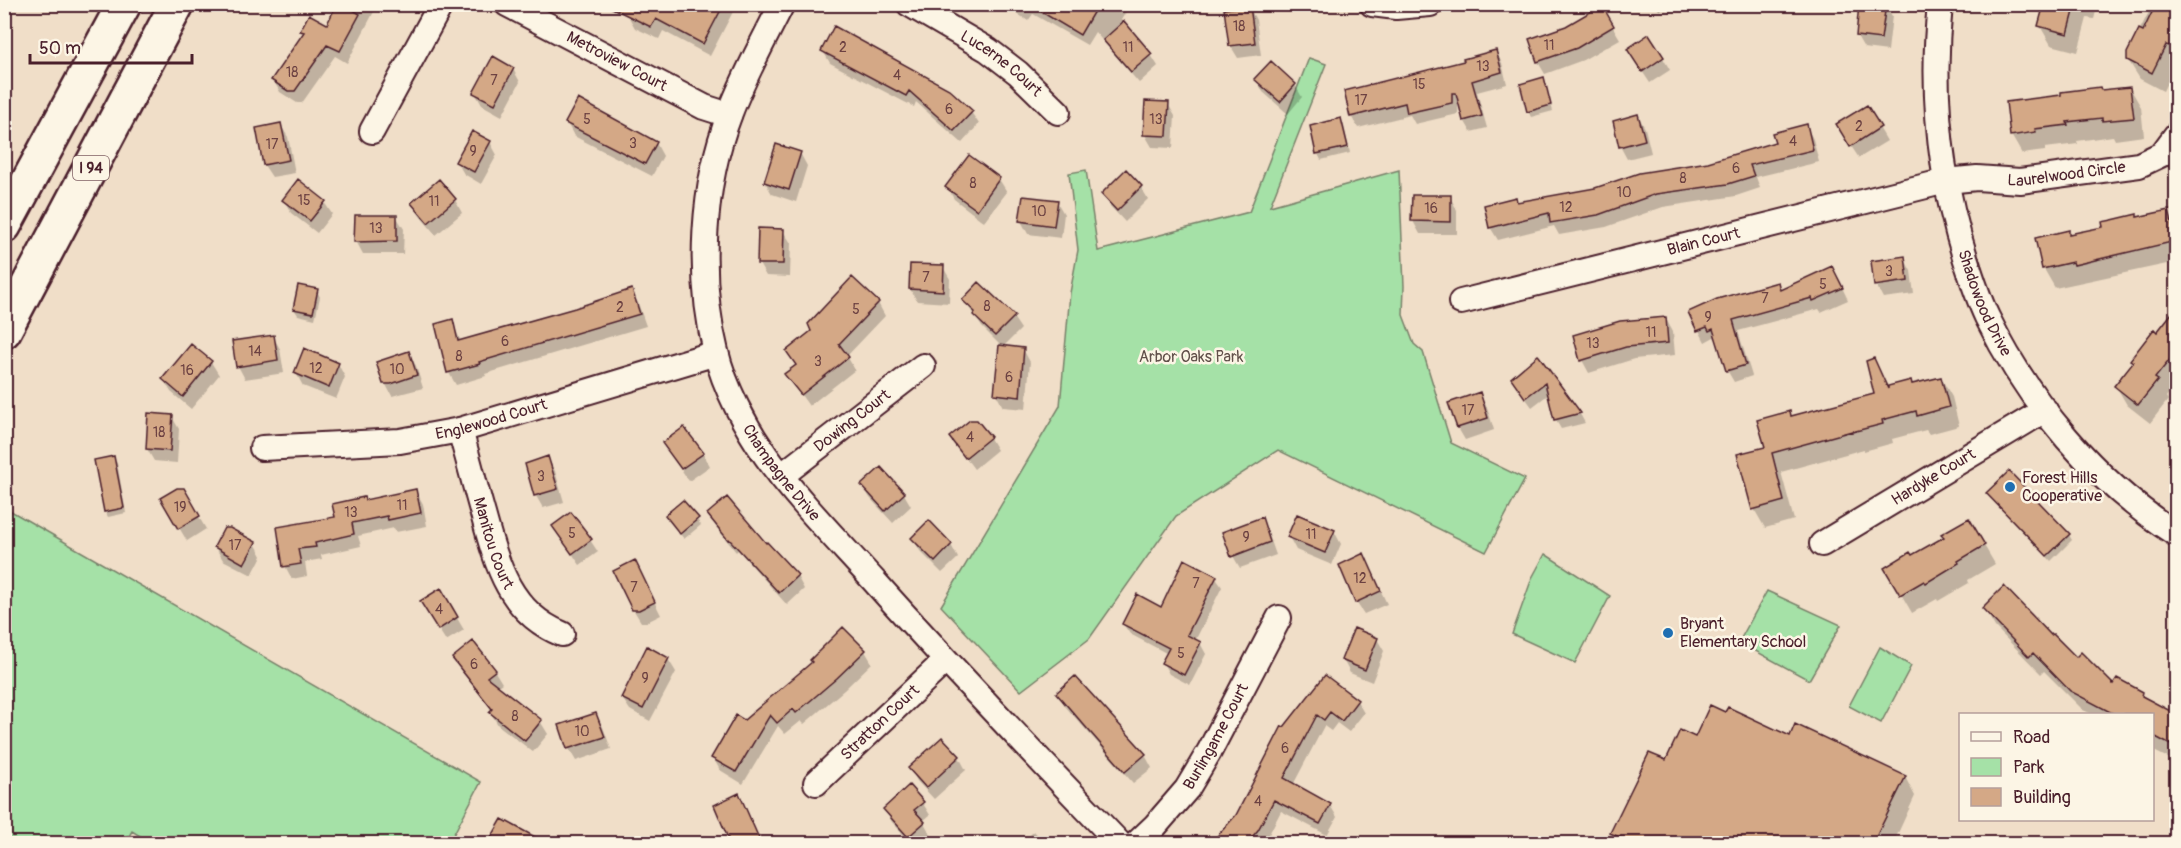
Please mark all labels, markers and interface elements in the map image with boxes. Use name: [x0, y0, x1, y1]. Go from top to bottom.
house number: 18: [1233, 18, 1245, 35]
street label: Lucerne Court: [957, 26, 1047, 101]
scale bar: [30, 27, 192, 65]
street label: Metroview Court: [563, 27, 671, 96]
text: 50 m: [39, 37, 81, 60]
house number: 11: [1544, 37, 1554, 54]
house number: 2: [839, 39, 847, 56]
house number: 11: [1123, 39, 1133, 56]
house number: 13: [1476, 58, 1490, 75]
house number: 18: [286, 64, 298, 81]
house number: 4: [893, 67, 901, 84]
house number: 7: [490, 72, 498, 89]
house number: 15: [1412, 76, 1426, 93]
house number: 17: [1355, 92, 1368, 109]
house number: 6: [945, 101, 953, 118]
house number: 5: [583, 111, 591, 128]
house number: 13: [1149, 111, 1163, 128]
house number: 2: [1855, 118, 1863, 135]
house number: 4: [1789, 133, 1797, 150]
house number: 3: [629, 135, 637, 152]
house number: 17: [266, 136, 279, 153]
house number: 9: [469, 143, 477, 160]
road number: I 94: [73, 156, 109, 180]
street label: Laurelwood Circle: [2007, 157, 2127, 191]
house number: 6: [1732, 160, 1740, 177]
house number: 8: [1679, 170, 1687, 187]
house number: 8: [969, 175, 977, 192]
house number: 10: [1616, 184, 1632, 201]
house number: 15: [297, 192, 311, 209]
house number: 11: [429, 193, 439, 210]
house number: 12: [1559, 199, 1573, 216]
house number: 16: [1424, 200, 1438, 217]
house number: 10: [1031, 203, 1047, 220]
house number: 13: [369, 220, 383, 237]
street label: Blain Court: [1665, 223, 1743, 260]
street label: Shadowood Drive: [1953, 247, 2016, 360]
house number: 3: [1885, 263, 1893, 280]
house number: 7: [922, 269, 930, 286]
house number: 5: [1819, 276, 1827, 293]
house number: 7: [1761, 290, 1769, 307]
house number: 8: [983, 298, 991, 315]
house number: 2: [616, 299, 624, 316]
house number: 5: [852, 301, 860, 318]
house number: 9: [1704, 309, 1712, 326]
house number: 11: [1646, 324, 1656, 341]
house number: 6: [501, 333, 509, 350]
house number: 13: [1586, 335, 1600, 352]
house number: 14: [248, 343, 262, 360]
park label: Arbor Oaks Park: [1139, 347, 1244, 367]
house number: 8: [455, 348, 463, 365]
house number: 3: [814, 353, 822, 370]
house number: 12: [309, 360, 323, 377]
house number: 10: [389, 361, 405, 378]
house number: 16: [180, 362, 194, 379]
house number: 6: [1005, 369, 1013, 386]
street label: Dowing Court: [810, 385, 895, 457]
street label: Englewood Court: [434, 394, 550, 444]
house number: 17: [1462, 402, 1475, 419]
street label: Champagne Drive: [738, 421, 824, 525]
house number: 18: [153, 424, 165, 441]
house number: 4: [966, 429, 974, 446]
street label: Hardyke Court: [1888, 444, 1980, 510]
house number: 3: [537, 468, 545, 485]
place label: Forest Hills Cooperative: [2022, 468, 2102, 506]
marker: Forest Hills Cooperative: [2003, 480, 2017, 494]
street label: Manitou Court: [469, 495, 519, 593]
house number: 11: [397, 497, 407, 514]
house number: 19: [174, 499, 186, 516]
house number: 13: [344, 504, 358, 521]
house number: 5: [568, 525, 576, 542]
house number: 11: [1306, 526, 1316, 543]
house number: 9: [1242, 529, 1250, 546]
house number: 17: [229, 537, 242, 554]
house number: 12: [1353, 570, 1367, 587]
house number: 7: [1192, 575, 1200, 592]
house number: 7: [630, 579, 638, 596]
house number: 4: [435, 601, 443, 618]
place label: Bryant Elementary School: [1680, 614, 1806, 652]
marker: Bryant Elementary School: [1661, 626, 1675, 640]
house number: 5: [1177, 645, 1185, 662]
house number: 6: [470, 656, 478, 673]
house number: 9: [641, 670, 649, 687]
street label: Stratton Court: [836, 680, 924, 765]
street label: Burlingame Court: [1179, 680, 1253, 793]
house number: 8: [511, 708, 519, 725]
legend: [1959, 713, 2154, 821]
house number: 10: [574, 723, 590, 740]
text: Road: [2013, 726, 2050, 749]
house number: 6: [1281, 740, 1289, 757]
text: Park: [2013, 756, 2045, 779]
text: Building: [2013, 786, 2071, 809]
house number: 4: [1254, 793, 1262, 810]

